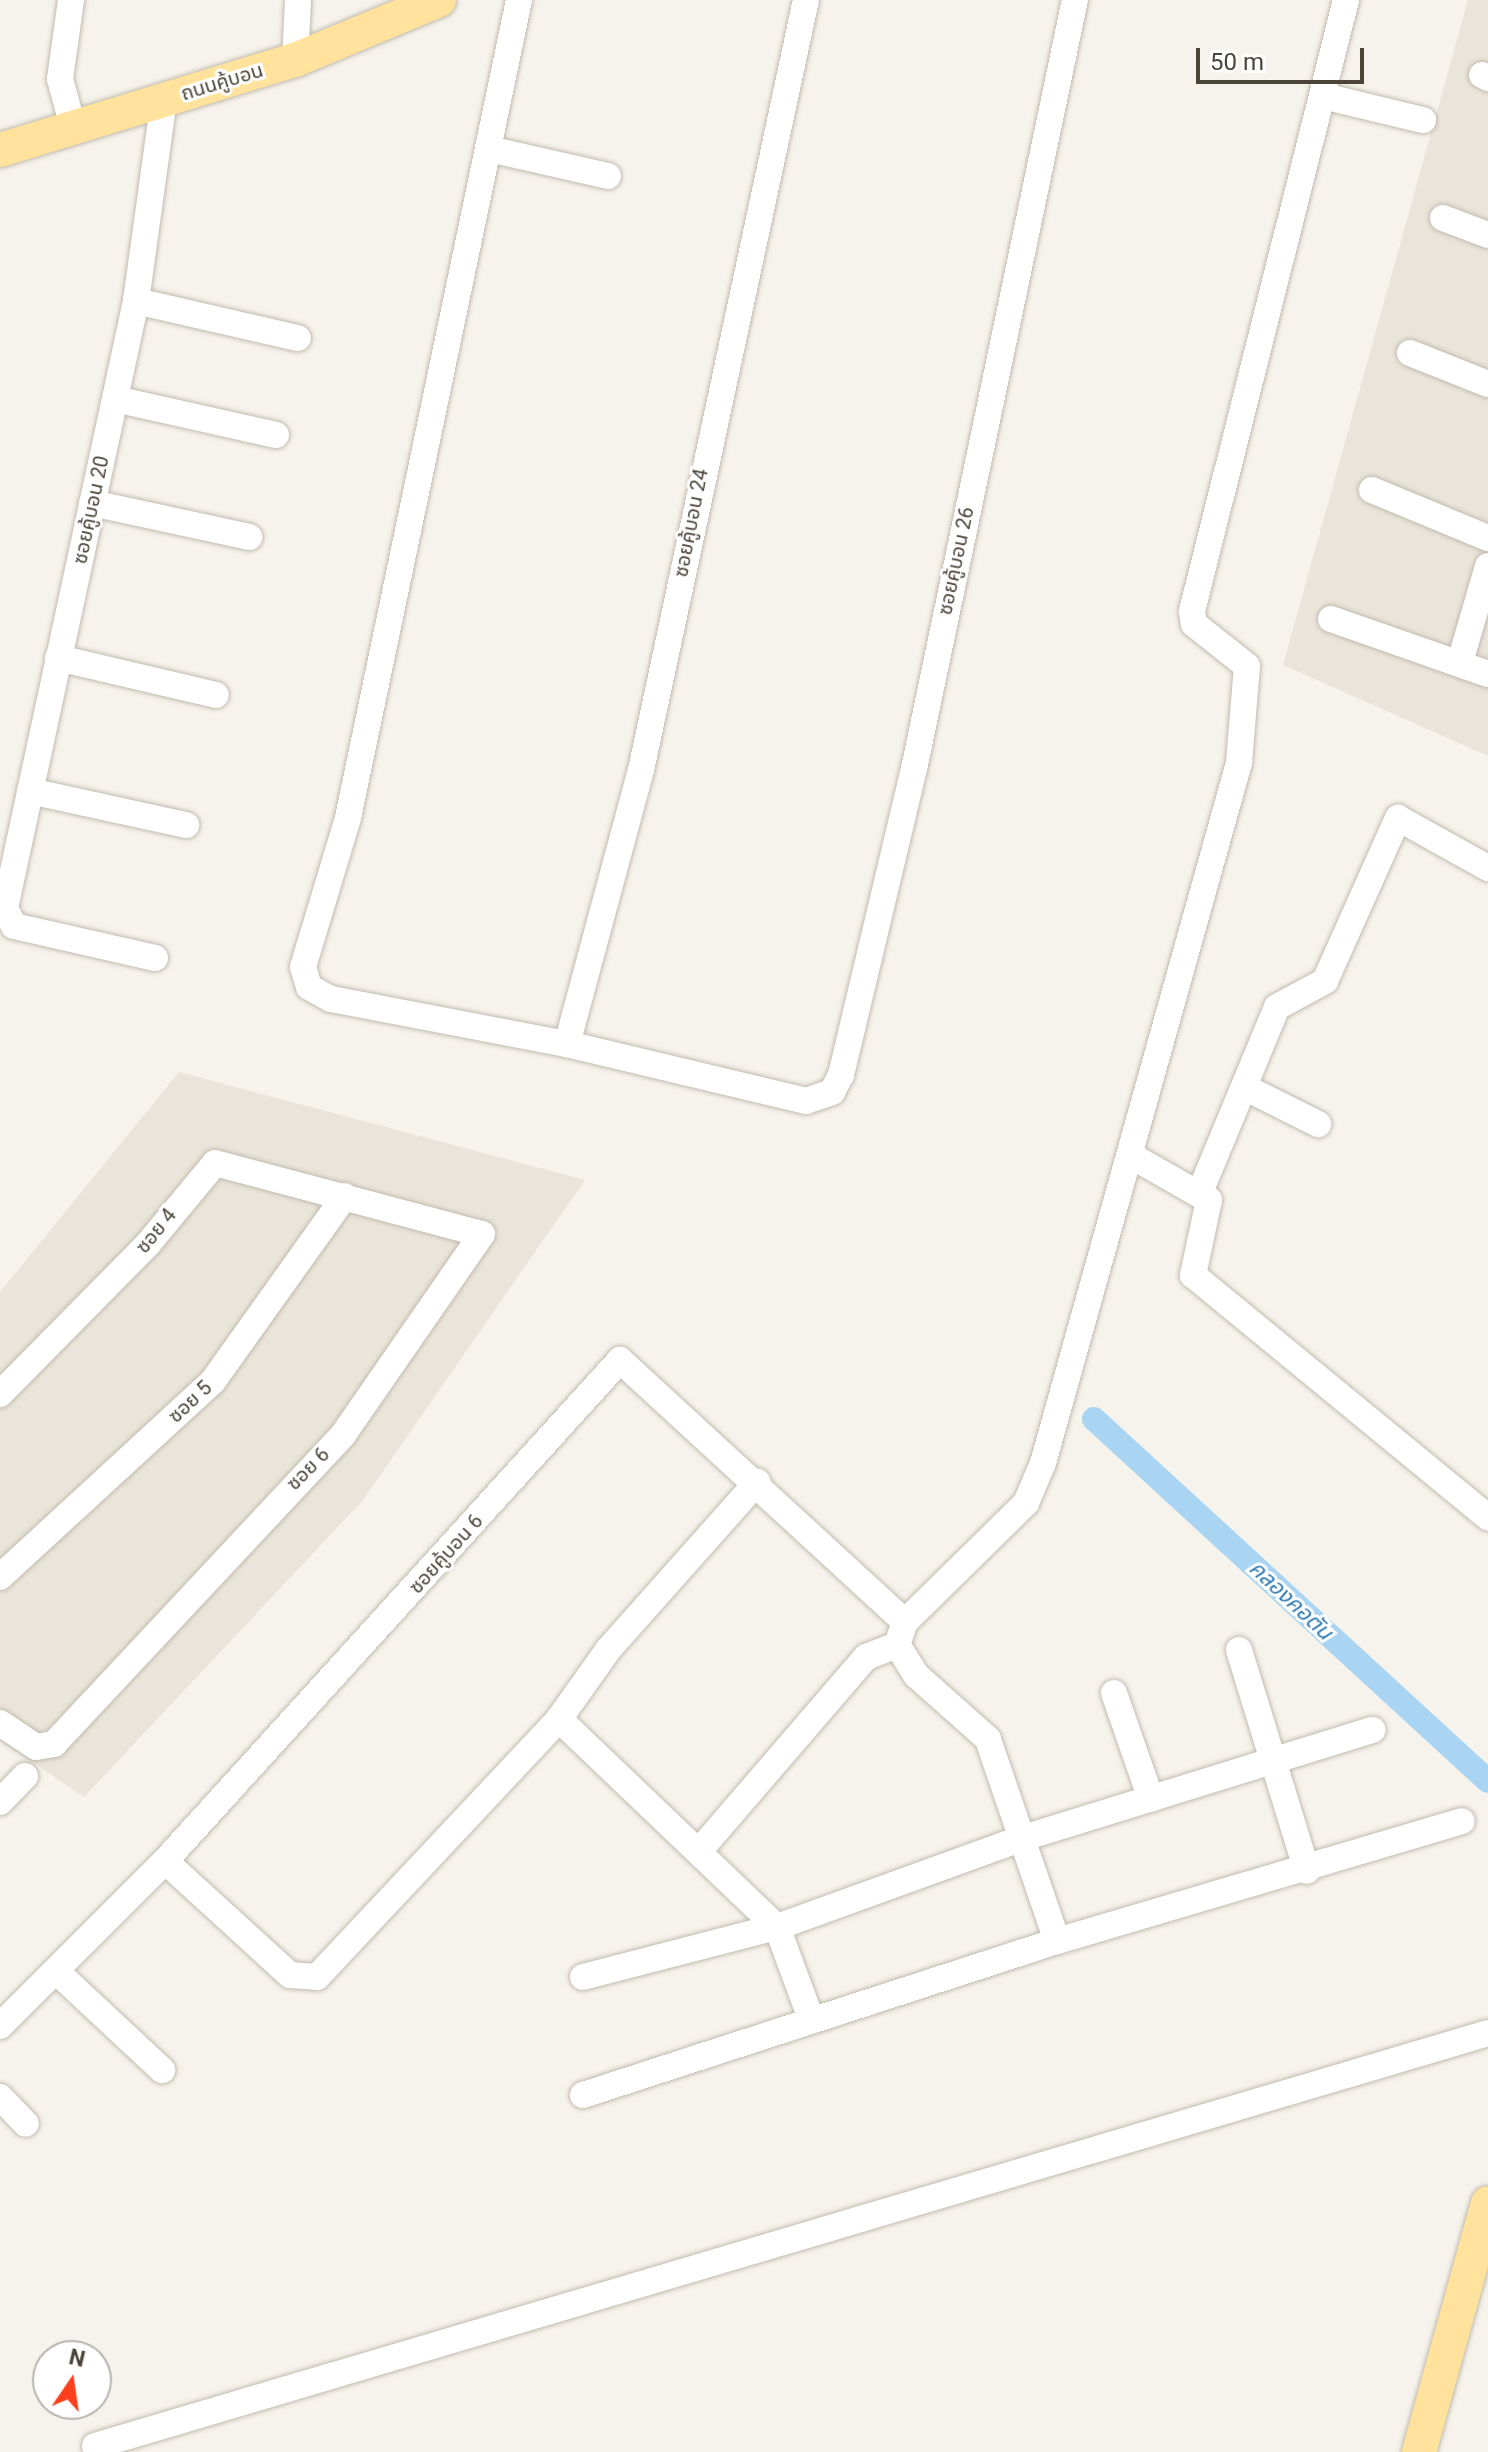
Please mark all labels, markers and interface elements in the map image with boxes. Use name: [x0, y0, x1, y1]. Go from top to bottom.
scale bar: [1200, 32, 1368, 82]
text: 50 m: [1210, 48, 1264, 76]
street label: ถนนคู้บอน: [178, 58, 266, 106]
street label: ซอยคู้บอน 20: [68, 454, 114, 566]
street label: ซอยคู้บอน 24: [669, 467, 713, 579]
street label: ซอยคู้บอน 26: [933, 505, 979, 617]
street label: ซอย 4: [131, 1204, 181, 1258]
street label: ซอย 5: [163, 1376, 217, 1428]
street label: ซอย 6: [282, 1443, 334, 1495]
street label: ซอยคู้บอน 6: [404, 1509, 488, 1599]
water label: คลองคอตัน: [1244, 1555, 1338, 1645]
north arrow: [32, 2340, 112, 2420]
text: N: [67, 2344, 87, 2372]

